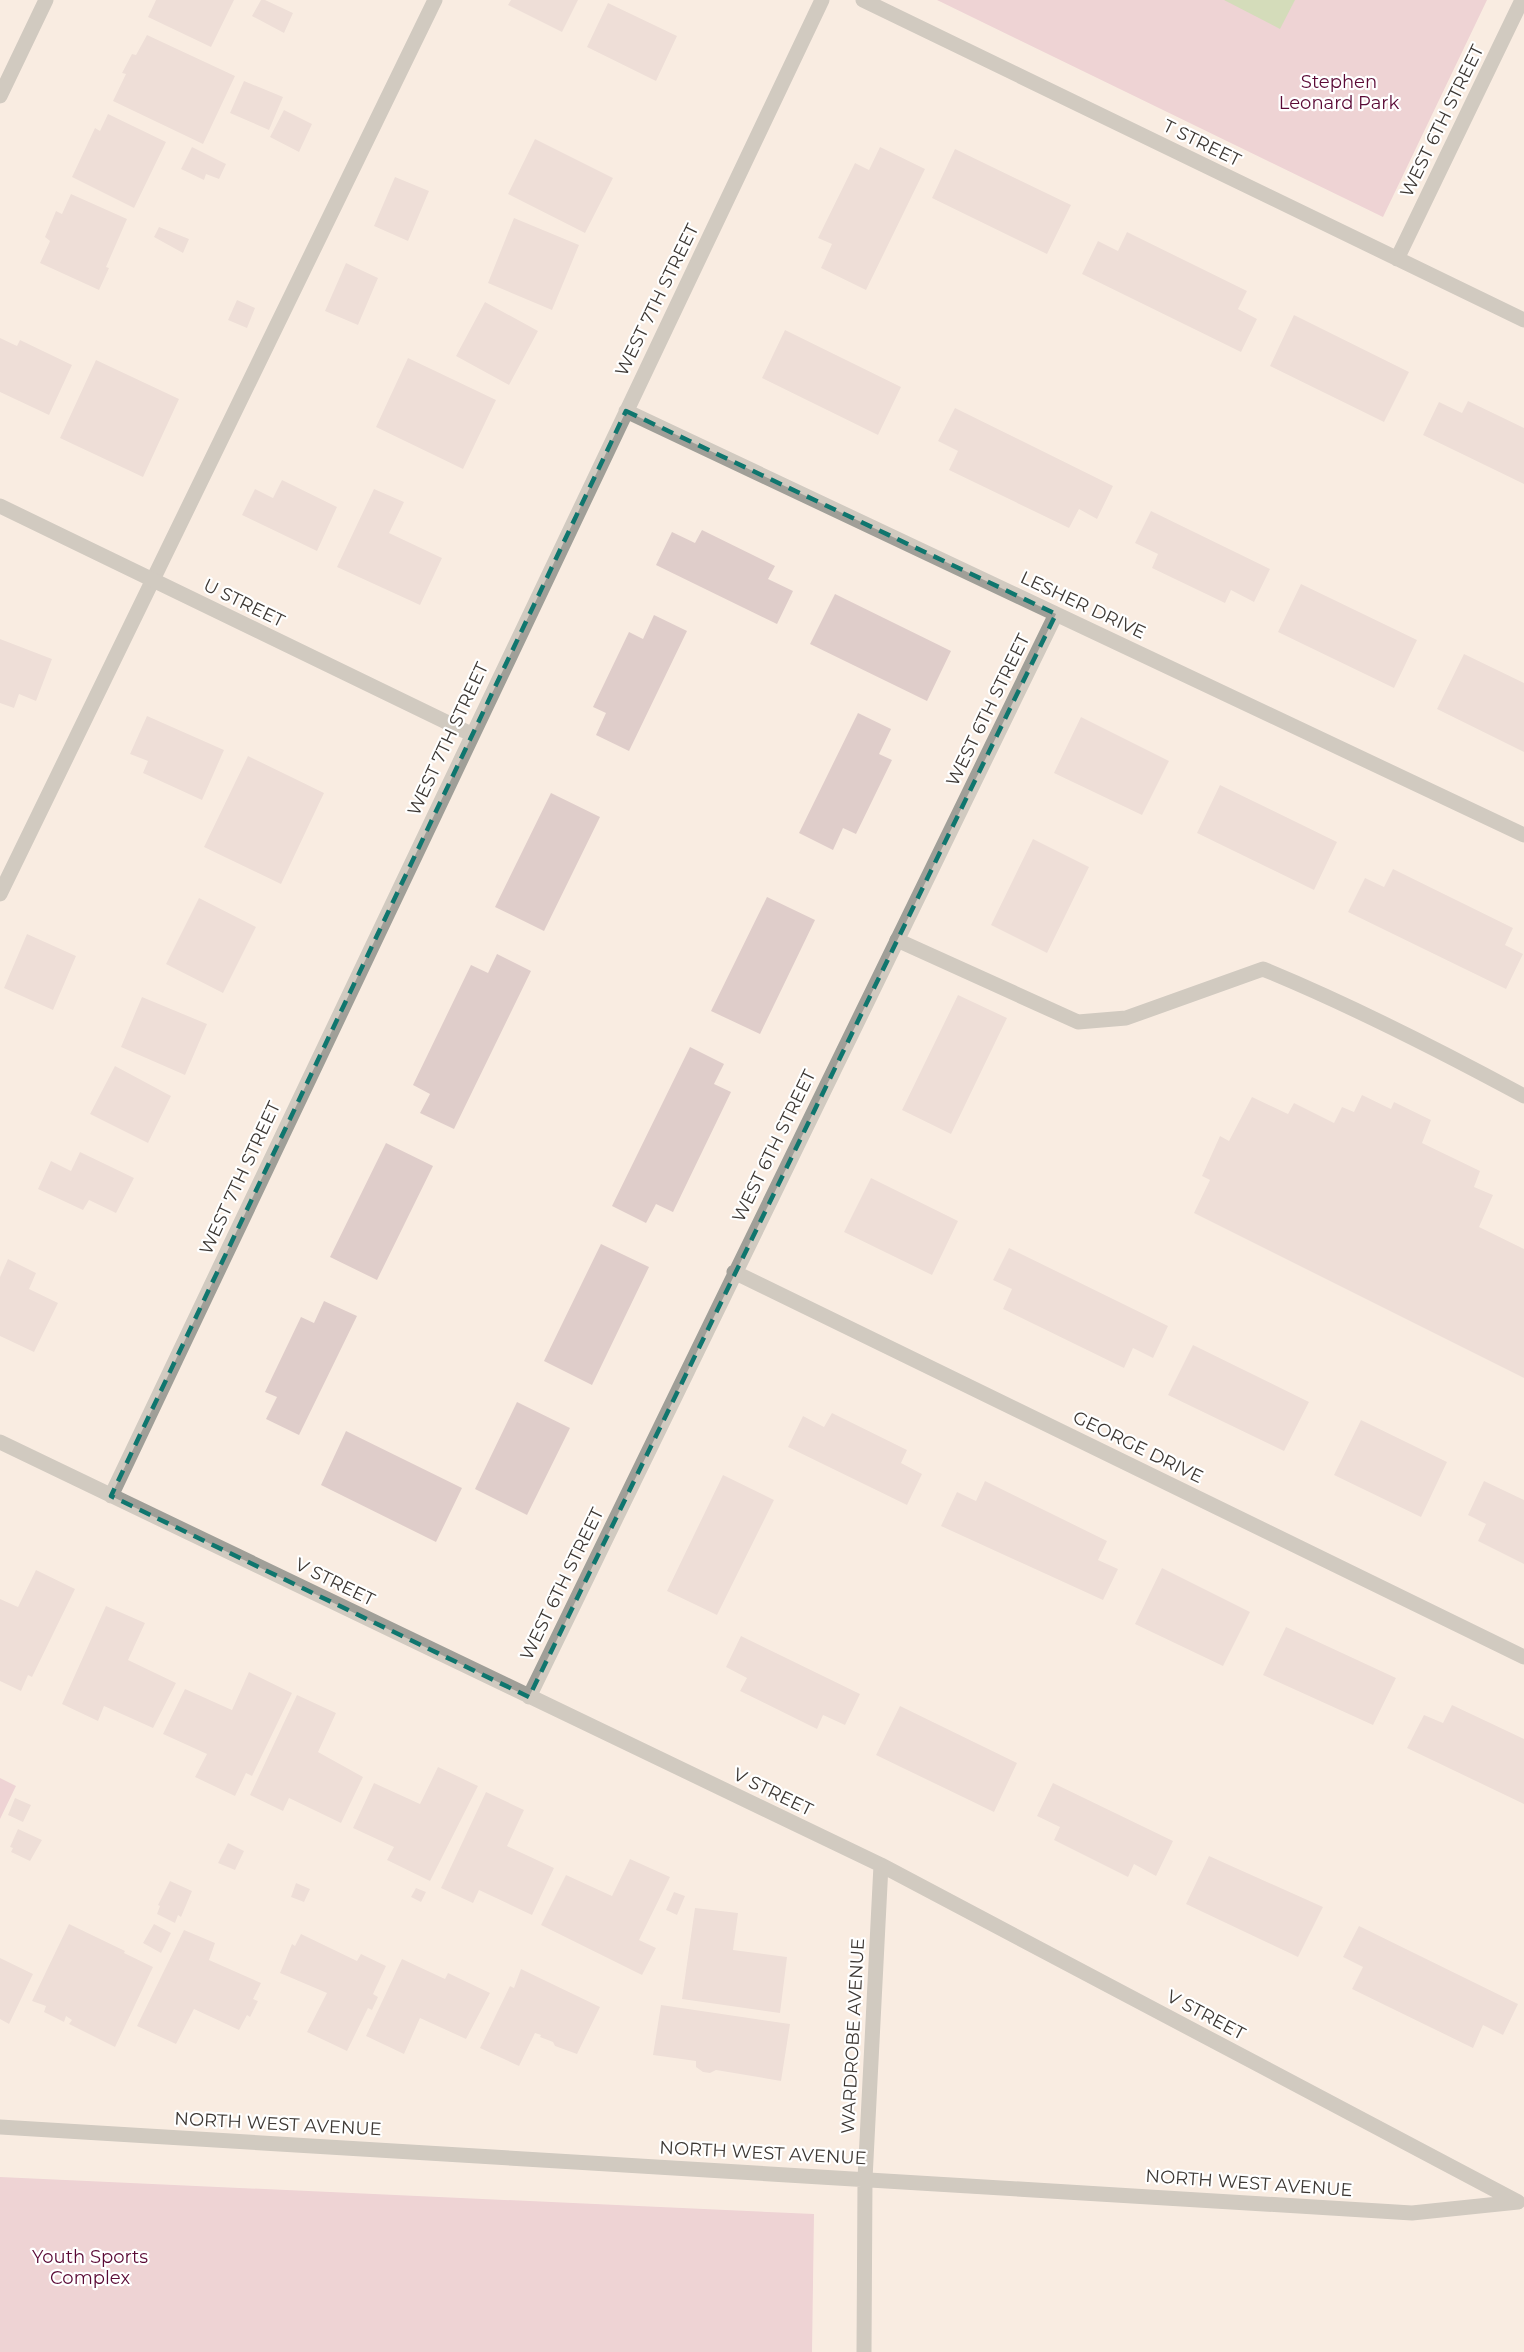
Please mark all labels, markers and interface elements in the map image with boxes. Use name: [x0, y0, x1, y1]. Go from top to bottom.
street label: WEST 6TH STREET: [1396, 41, 1489, 201]
park label: Stephen Leonard Park: [1279, 71, 1399, 114]
street label: T STREET: [1160, 115, 1245, 172]
street label: WEST 7TH STREET: [611, 220, 704, 380]
street label: LESHER DRIVE: [1017, 566, 1149, 644]
street label: U STREET: [200, 574, 289, 632]
street label: WEST 6TH STREET: [942, 630, 1035, 790]
street label: WEST 7TH STREET: [403, 658, 493, 819]
street label: WEST 6TH STREET: [728, 1066, 821, 1226]
street label: WEST 7TH STREET: [195, 1097, 285, 1258]
street label: GEORGE DRIVE: [1069, 1406, 1207, 1488]
street label: WEST 6TH STREET: [516, 1504, 609, 1664]
street label: V STREET: [292, 1553, 379, 1611]
street label: V STREET: [730, 1763, 817, 1821]
street label: WARDROBE AVENUE: [837, 1938, 869, 2134]
street label: V STREET: [1163, 1985, 1250, 2045]
street label: NORTH WEST AVENUE: [174, 2108, 382, 2140]
street label: NORTH WEST AVENUE: [659, 2137, 867, 2169]
street label: NORTH WEST AVENUE: [1145, 2165, 1353, 2201]
park label: Youth Sports Complex: [32, 2246, 148, 2289]

